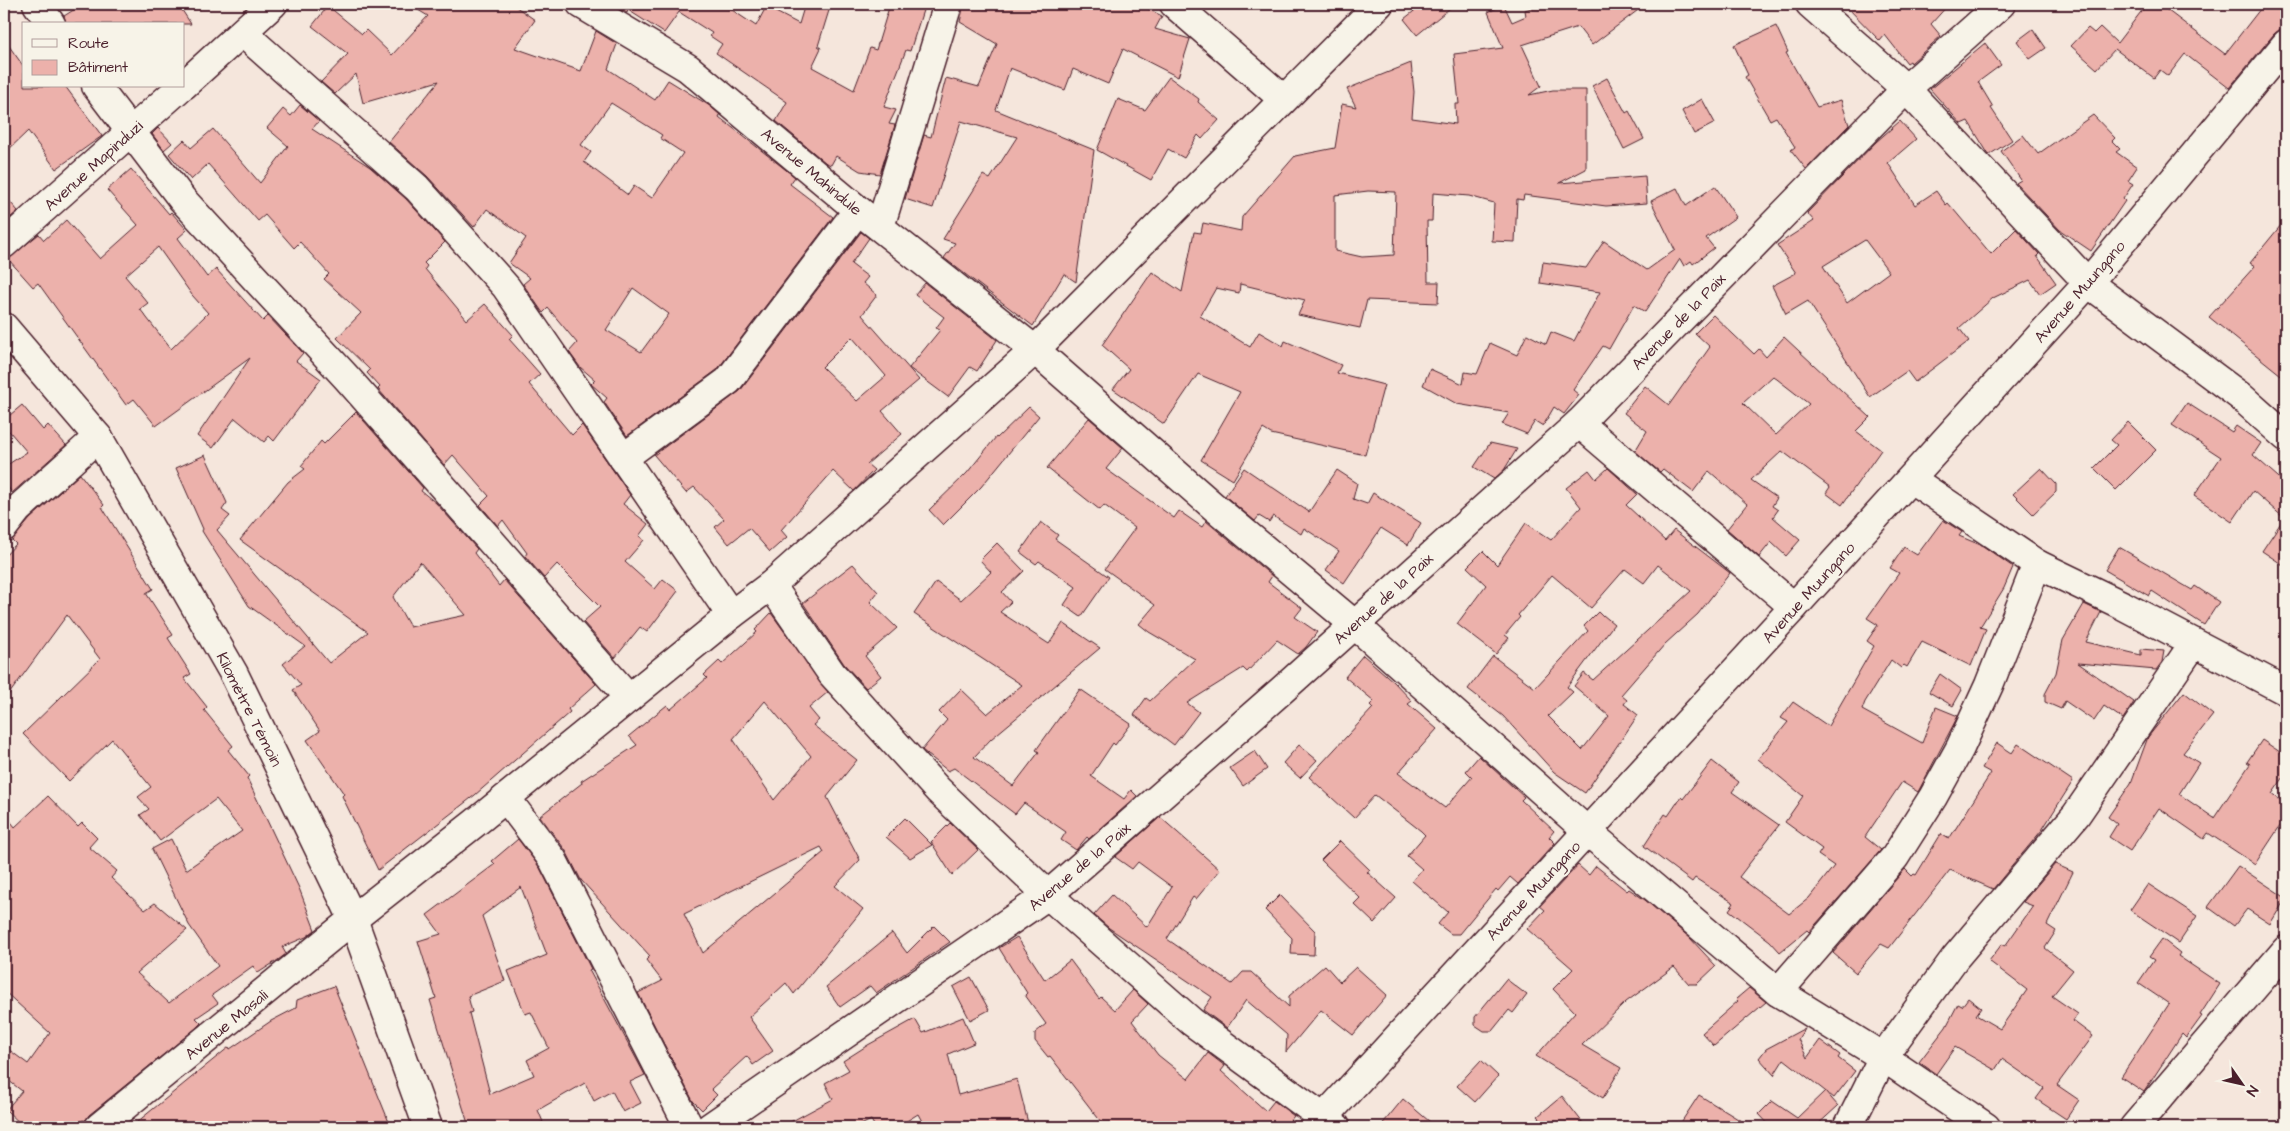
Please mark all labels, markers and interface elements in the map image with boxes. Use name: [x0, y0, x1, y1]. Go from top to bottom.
legend: [22, 22, 185, 88]
text: Route: [68, 33, 109, 54]
text: Bâtiment: [68, 57, 128, 78]
street label: Avenue Mapinduzi: [40, 115, 148, 216]
street label: Avenue Mahindule: [756, 123, 867, 221]
street label: Avenue Muungano: [2029, 236, 2131, 348]
street label: Avenue de la Paix: [1627, 268, 1731, 375]
street label: Avenue Muungano: [1757, 537, 1861, 649]
street label: Avenue de la Paix: [1329, 548, 1439, 649]
street label: Kilomètre Témoin: [211, 649, 287, 770]
street label: Avenue de la Paix: [1024, 817, 1136, 916]
street label: Avenue Muungano: [1482, 836, 1587, 946]
street label: Avenue Masali: [181, 984, 273, 1065]
north arrow: [2218, 1058, 2268, 1108]
text: N: [2241, 1081, 2263, 1100]

